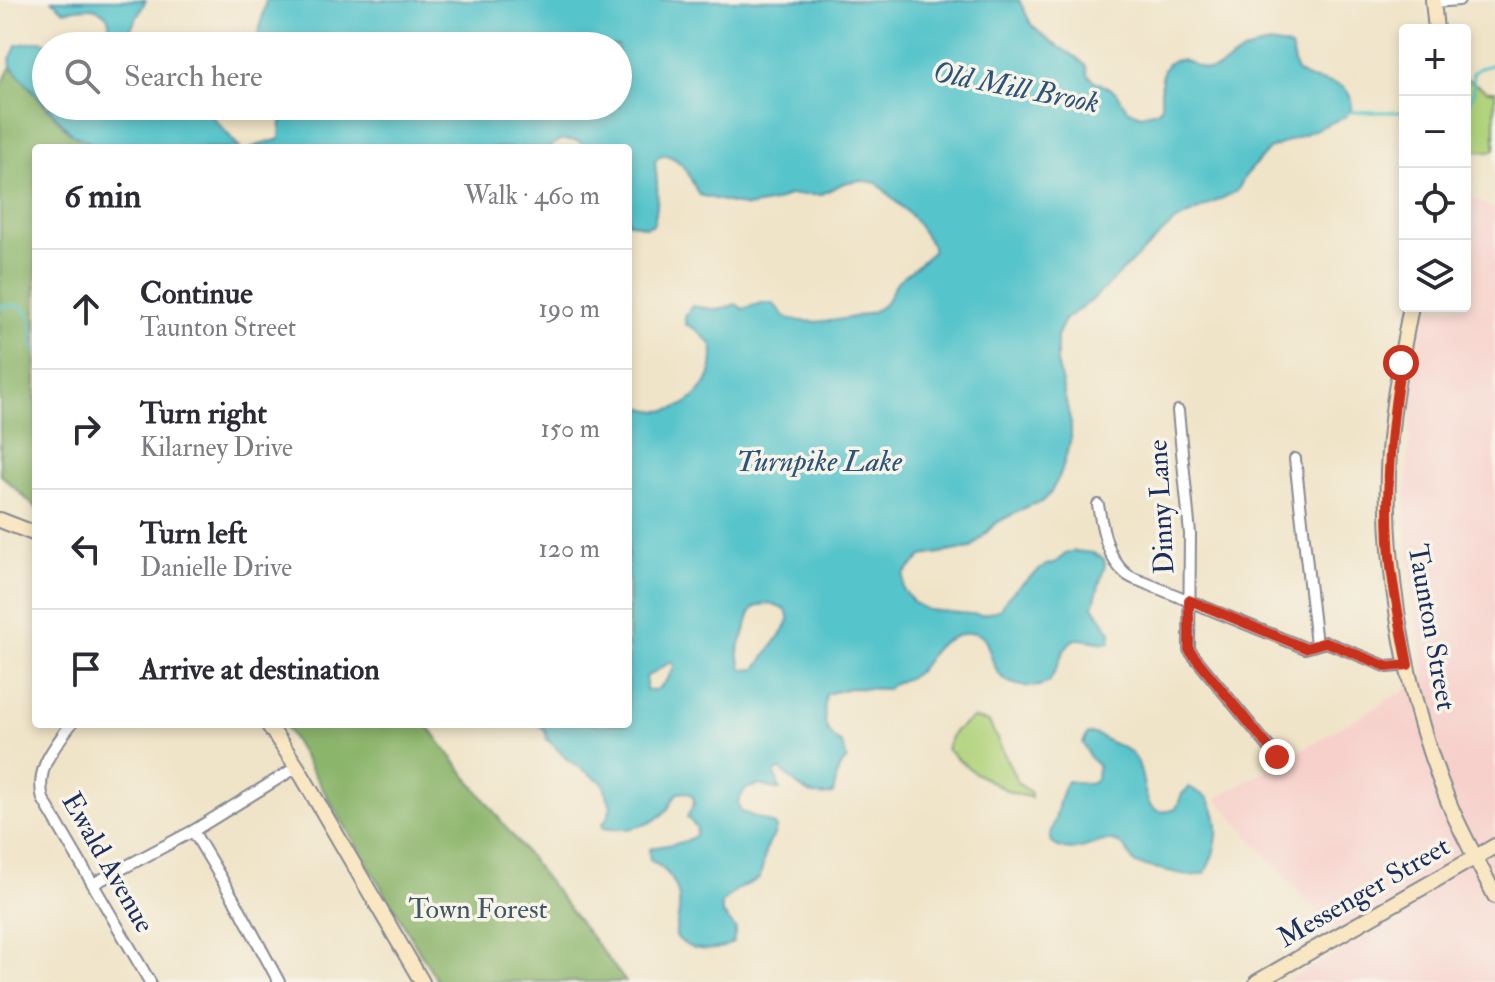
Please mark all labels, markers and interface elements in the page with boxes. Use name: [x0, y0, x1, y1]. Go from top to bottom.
map controls: [1399, 24, 1471, 312]
button: +: [1399, 24, 1471, 96]
search box: [32, 32, 632, 120]
water label: Old Mill Brook: [930, 53, 1102, 122]
icon: search: [60, 54, 104, 98]
text: Search here: [124, 58, 263, 95]
button: −: [1399, 96, 1471, 168]
button: locate: [1399, 168, 1471, 240]
text: 6 min: [64, 175, 141, 218]
text: Walk · 460 m: [464, 180, 600, 212]
button: layers: [1399, 240, 1471, 312]
text: Continue: [140, 275, 253, 312]
icon: ahead: [64, 287, 108, 331]
text: 190 m: [539, 293, 600, 325]
text: Taunton Street: [140, 312, 296, 344]
route start: [1383, 345, 1419, 381]
text: Turn right: [140, 395, 267, 432]
icon: right: [64, 407, 108, 451]
text: 150 m: [541, 413, 600, 445]
text: Kilarney Drive: [140, 432, 293, 464]
street label: Dinny Lane: [1140, 438, 1183, 575]
water label: Turnpike Lake: [736, 443, 903, 480]
text: Turn left: [140, 515, 247, 552]
icon: left: [64, 527, 108, 571]
text: 120 m: [539, 533, 600, 565]
street label: Taunton Street: [1400, 541, 1463, 713]
text: Danielle Drive: [140, 552, 292, 584]
icon: arrive: [64, 647, 108, 691]
text: Arrive at destination: [140, 651, 380, 688]
route end: [1259, 739, 1295, 775]
street label: Ewald Avenue: [53, 786, 162, 939]
street label: Messenger Street: [1271, 829, 1456, 956]
park label: Town Forest: [408, 892, 548, 927]

